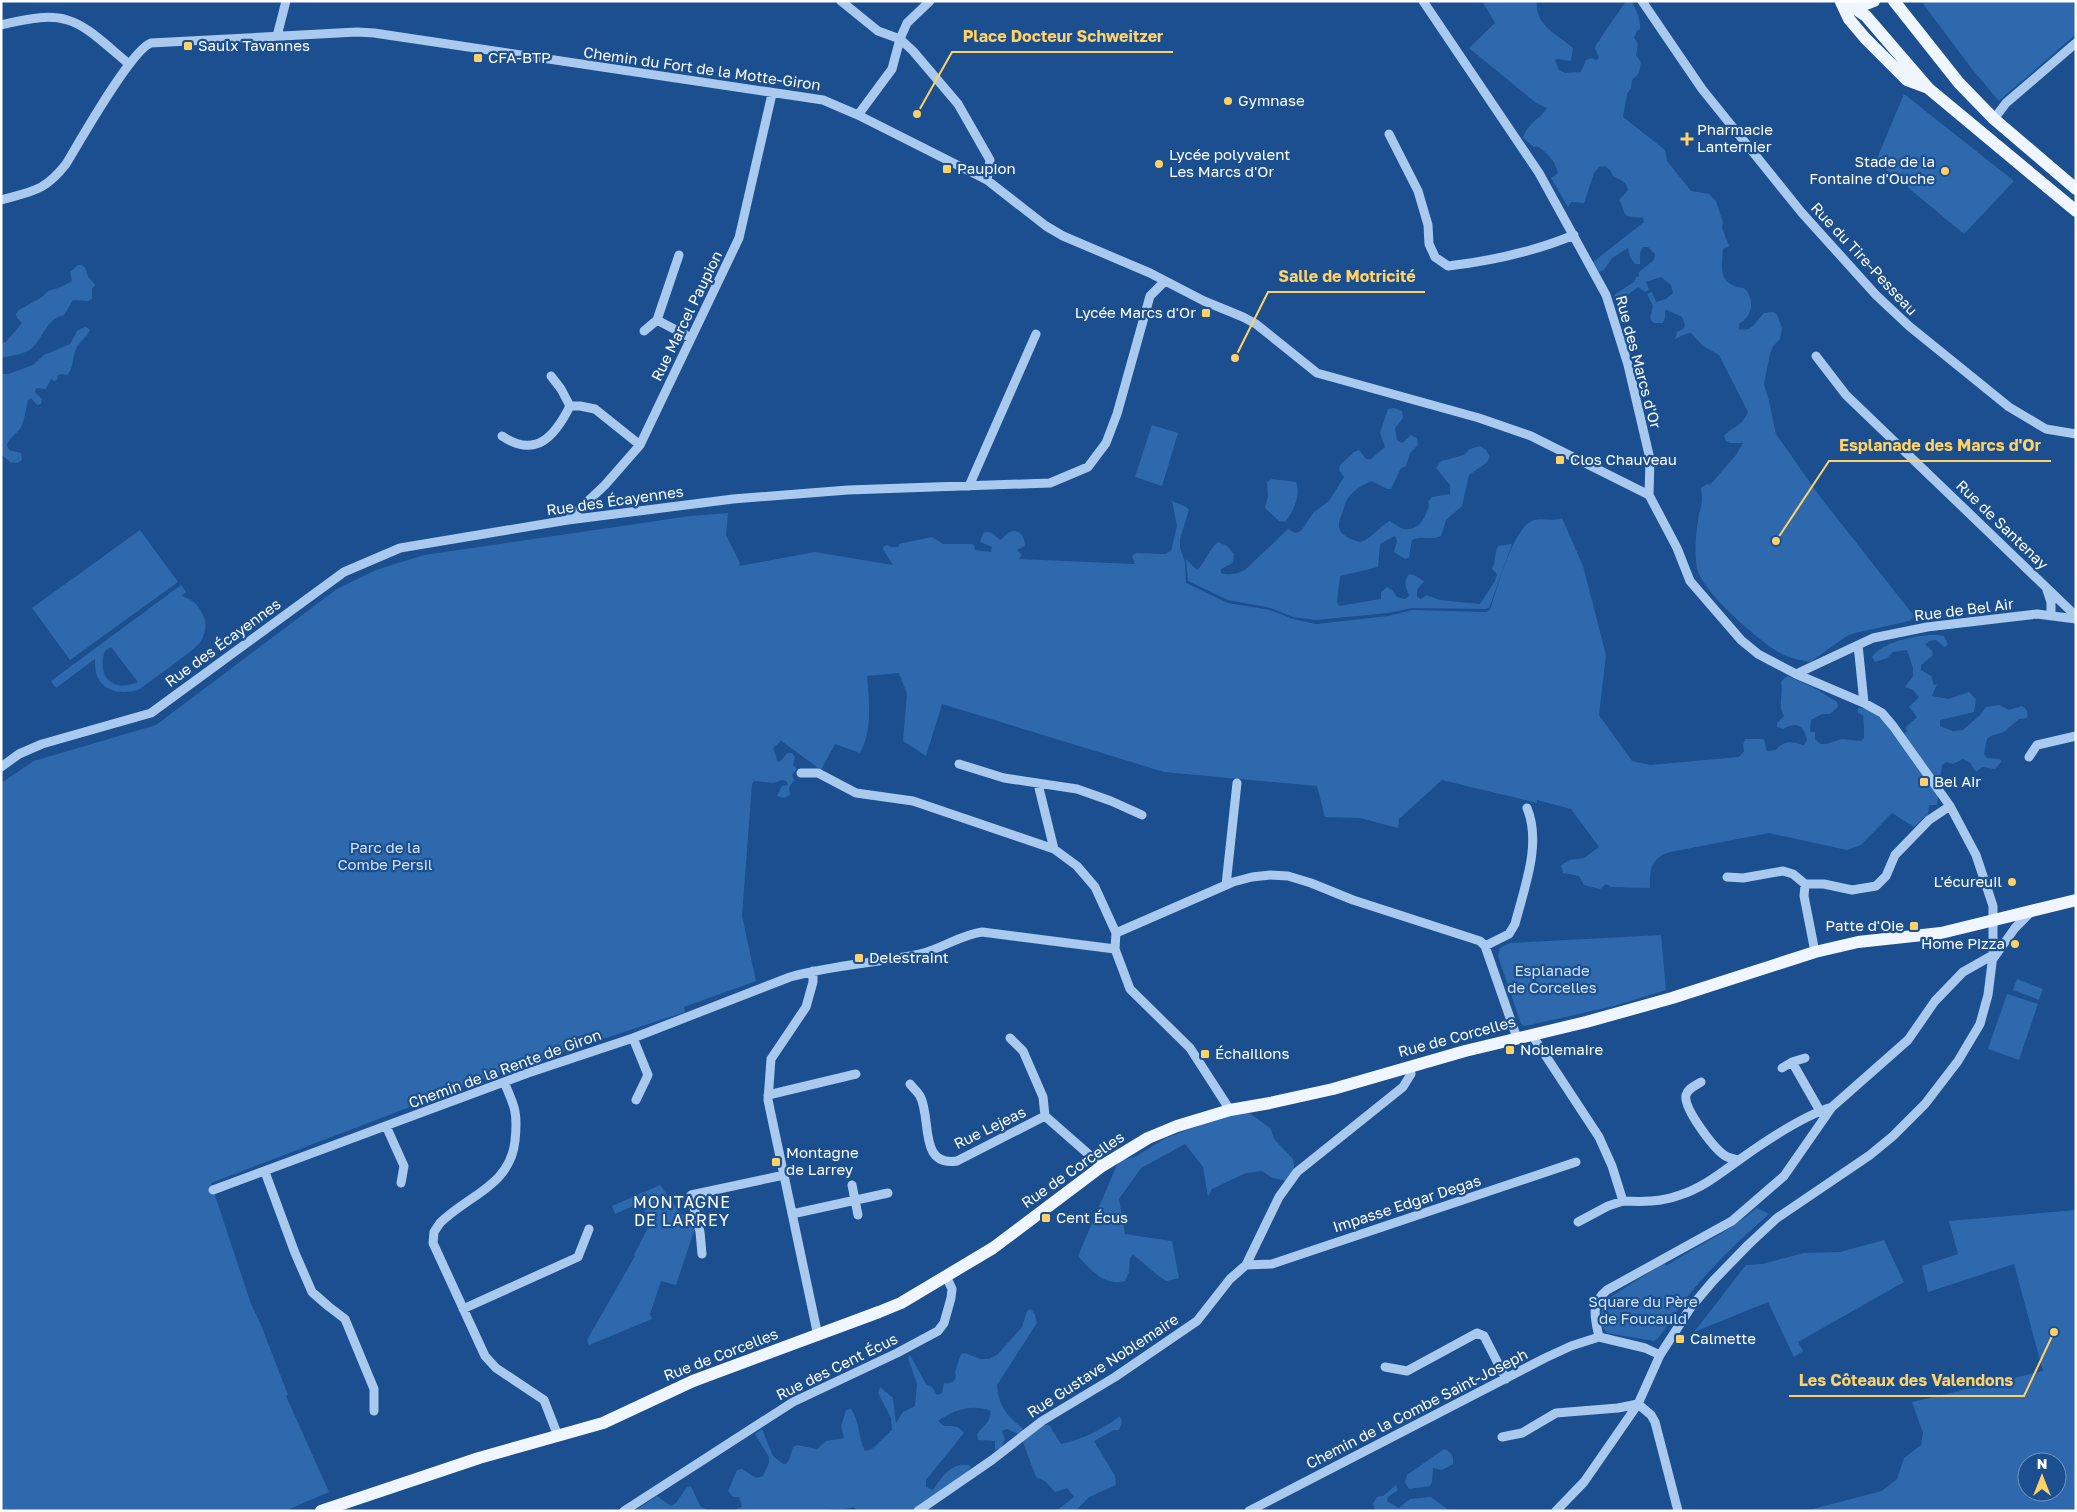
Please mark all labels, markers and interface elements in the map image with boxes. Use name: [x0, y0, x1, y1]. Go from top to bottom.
callout: Place Docteur Schweitzer: [952, 21, 1173, 52]
text: Place Docteur Schweitzer: [963, 26, 1163, 46]
place label: Saulx Tavannes: [198, 36, 310, 54]
marker: Saulx Tavannes: [182, 40, 194, 52]
street label: Chemin du Fort de la Motte-Giron: [582, 42, 822, 94]
place label: CFA-BTP: [488, 48, 551, 66]
marker: CFA-BTP: [472, 52, 484, 64]
place label: Gymnase: [1238, 91, 1305, 109]
marker: Gymnase: [1222, 95, 1234, 107]
place label: Pharmacie Lanternier: [1697, 120, 1773, 155]
marker: Pharmacie Lanternier: [1681, 133, 1693, 145]
place label: Lycée polyvalent Les Marcs d'Or: [1169, 145, 1290, 180]
place label: Stade de la Fontaine d'Ouche: [1809, 152, 1935, 187]
marker: Lycée polyvalent Les Marcs d'Or: [1153, 158, 1165, 170]
place label: Paupion: [957, 159, 1016, 177]
marker: Paupion: [941, 163, 953, 175]
marker: Stade de la Fontaine d'Ouche: [1939, 165, 1951, 177]
street label: Rue du Tire-Pesseau: [1808, 198, 1922, 318]
street label: Rue Marcel Paupion: [647, 248, 725, 384]
callout: Salle de Motricité: [1268, 261, 1425, 292]
text: Salle de Motricité: [1278, 266, 1416, 286]
street label: Rue des Marcs d'Or: [1612, 293, 1665, 431]
place label: Lycée Marcs d'Or: [1075, 303, 1196, 321]
marker: Lycée Marcs d'Or: [1200, 307, 1212, 319]
callout: Esplanade des Marcs d'Or: [1829, 430, 2051, 461]
text: Esplanade des Marcs d'Or: [1839, 435, 2041, 455]
place label: Clos Chauveau: [1570, 450, 1677, 468]
marker: Clos Chauveau: [1554, 454, 1566, 466]
street label: Rue de Santenay: [1953, 476, 2053, 573]
street label: Rue des Écayennes: [545, 481, 685, 519]
street label: Rue des Écayennes: [161, 594, 284, 690]
street label: Rue de Bel Air: [1913, 594, 2015, 624]
place label: Bel Air: [1934, 772, 1981, 790]
marker: Bel Air: [1918, 776, 1930, 788]
park label: Parc de la Combe Persil: [337, 838, 433, 873]
place label: L'écureuil: [1934, 872, 2002, 890]
marker: L'écureuil: [2006, 876, 2018, 888]
place label: Patte d'Oie: [1825, 916, 1904, 934]
marker: Patte d'Oie: [1908, 920, 1920, 932]
place label: Home Pizza: [1921, 934, 2005, 952]
marker: Home Pizza: [2009, 938, 2021, 950]
place label: Delestraint: [869, 948, 949, 966]
marker: Delestraint: [853, 952, 865, 964]
park label: Esplanade de Corcelles: [1507, 961, 1597, 996]
street label: Rue de Corcelles: [1396, 1012, 1518, 1060]
street label: Chemin de la Rente de Giron: [406, 1025, 603, 1111]
place label: Noblemaire: [1520, 1040, 1603, 1058]
place label: Échaillons: [1215, 1044, 1290, 1062]
marker: Noblemaire: [1504, 1044, 1516, 1056]
marker: Échaillons: [1199, 1048, 1211, 1060]
street label: Rue Lejeas: [951, 1102, 1028, 1152]
street label: Rue de Corcelles: [1018, 1127, 1127, 1211]
place label: Montagne de Larrey: [786, 1143, 859, 1178]
marker: Montagne de Larrey: [770, 1156, 782, 1168]
street label: Impasse Edgar Degas: [1330, 1171, 1483, 1235]
district label: MONTAGNE DE LARREY: [633, 1192, 731, 1230]
place label: Cent Écus: [1056, 1208, 1128, 1226]
marker: Cent Écus: [1040, 1212, 1052, 1224]
park label: Square du Père de Foucauld: [1588, 1292, 1698, 1327]
street label: Rue Gustave Noblemaire: [1023, 1309, 1182, 1421]
street label: Rue de Corcelles: [661, 1324, 780, 1384]
street label: Rue des Cent Écus: [773, 1329, 900, 1403]
place label: Calmette: [1690, 1329, 1756, 1347]
marker: Calmette: [1674, 1333, 1686, 1345]
street label: Chemin de la Combe Saint-Joseph: [1303, 1344, 1530, 1472]
callout: Les Côteaux des Valendons: [1789, 1365, 2024, 1396]
text: Les Côteaux des Valendons: [1799, 1370, 2013, 1390]
north arrow: [2017, 1452, 2067, 1502]
text: N: [2037, 1455, 2047, 1472]

